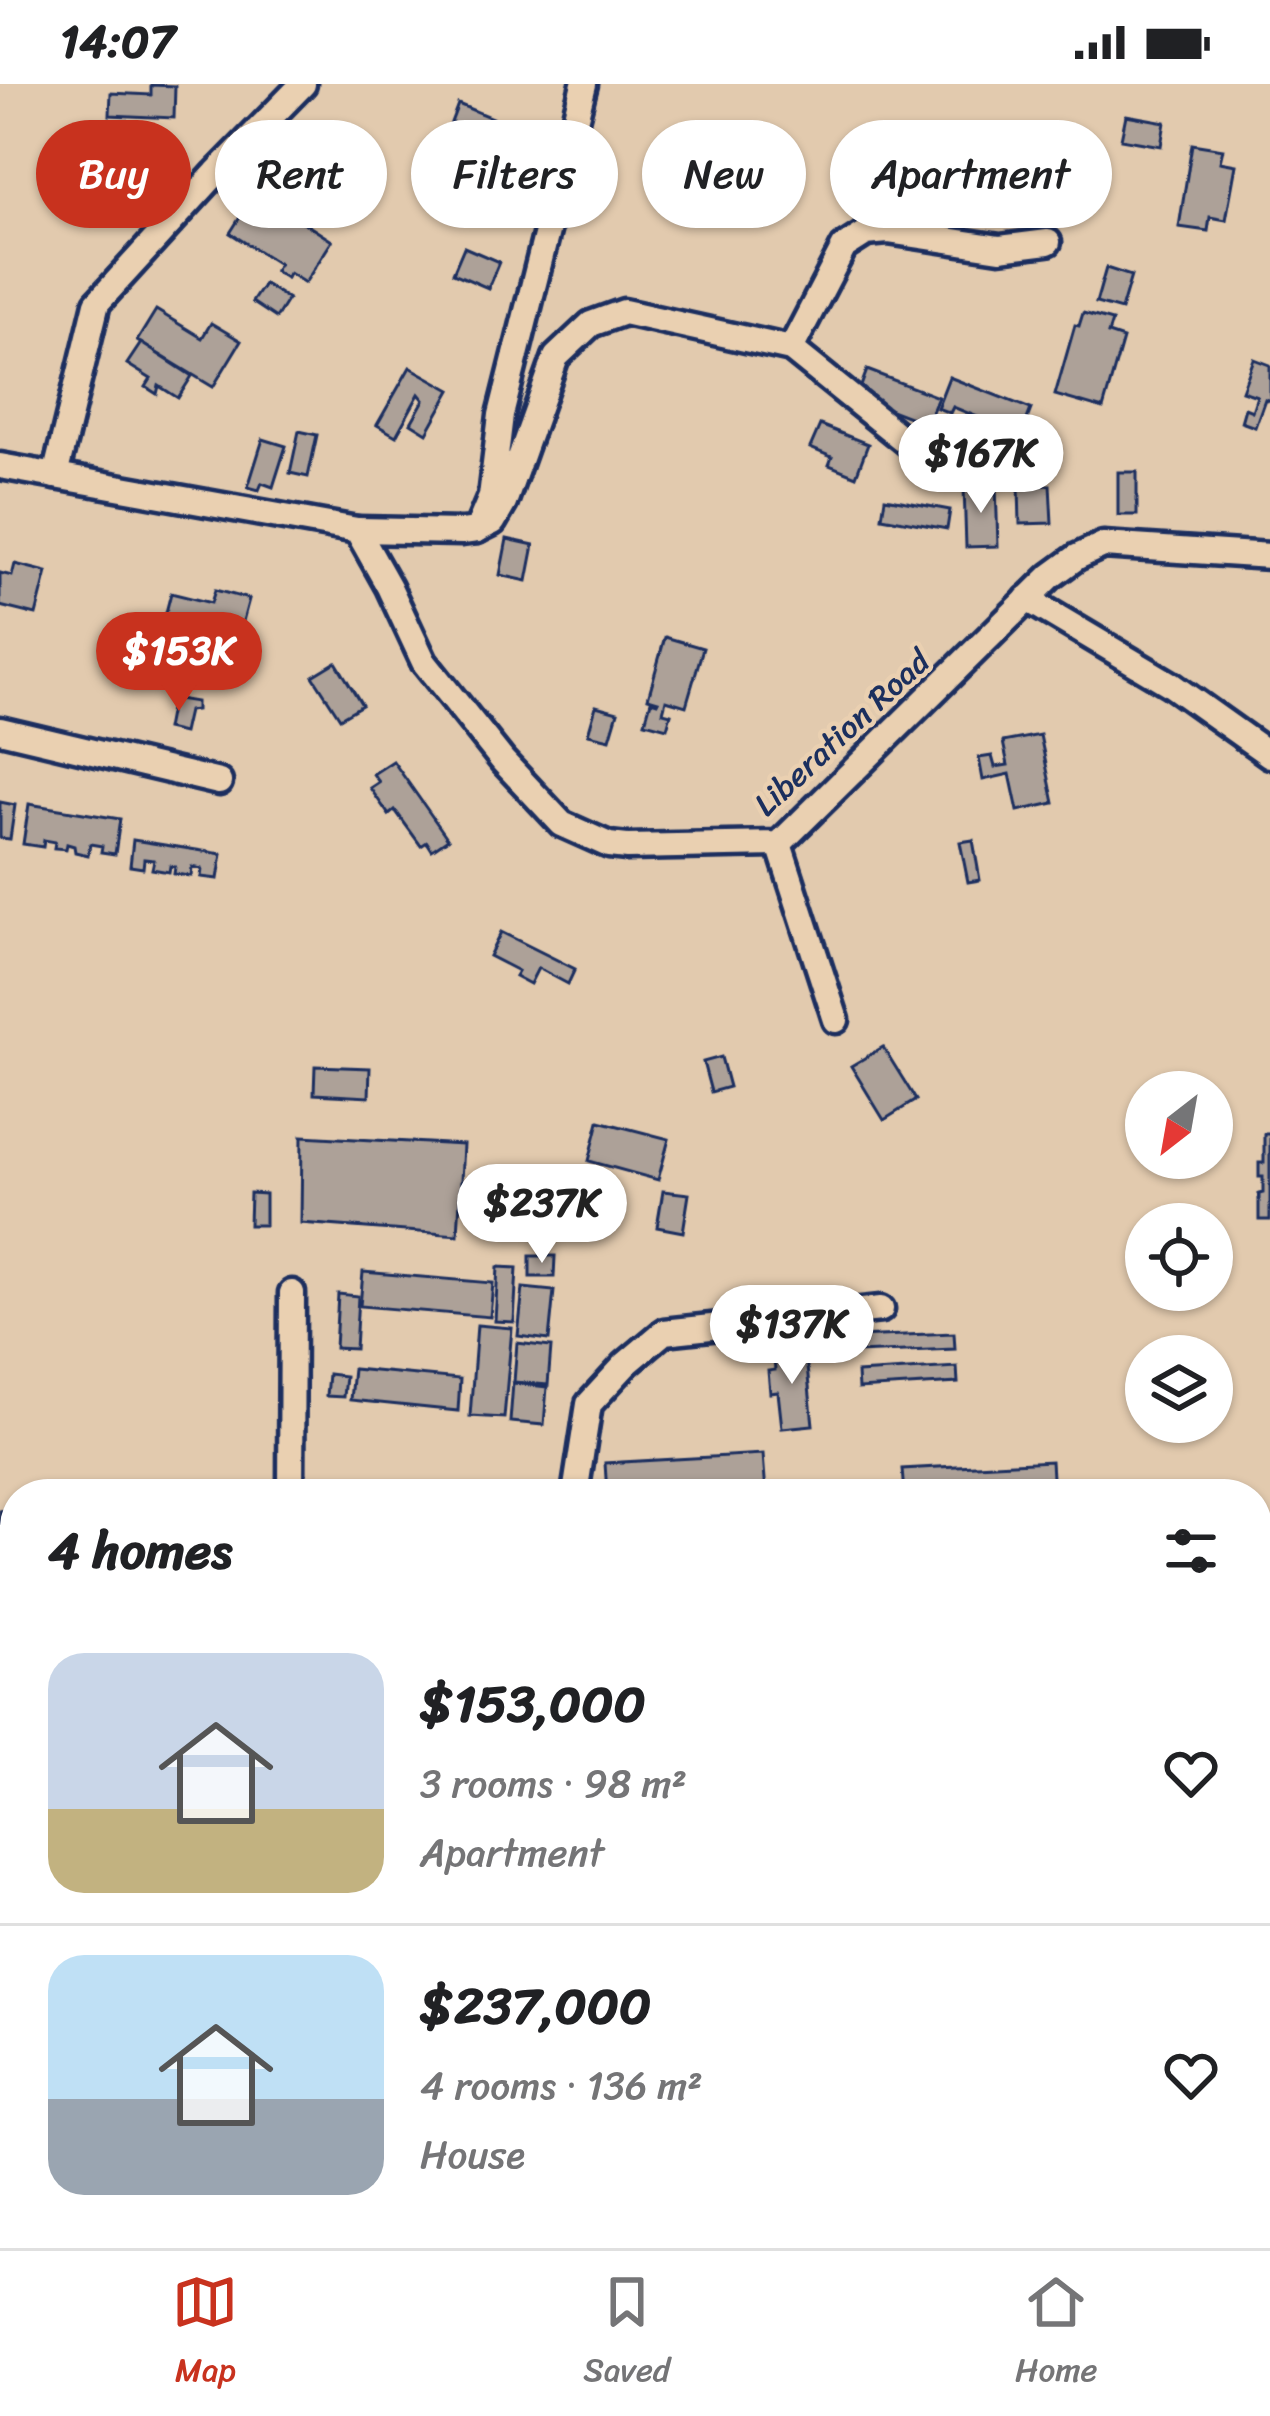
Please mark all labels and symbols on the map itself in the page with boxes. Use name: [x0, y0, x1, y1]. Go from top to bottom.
pin: $167K: [897, 414, 1065, 516]
pin: $153K: [95, 612, 263, 714]
street label: Liberation Road: [739, 633, 946, 831]
north arrow: [1125, 1071, 1233, 1179]
pin: $237K: [458, 1164, 626, 1266]
pin: $137K: [708, 1285, 876, 1387]

